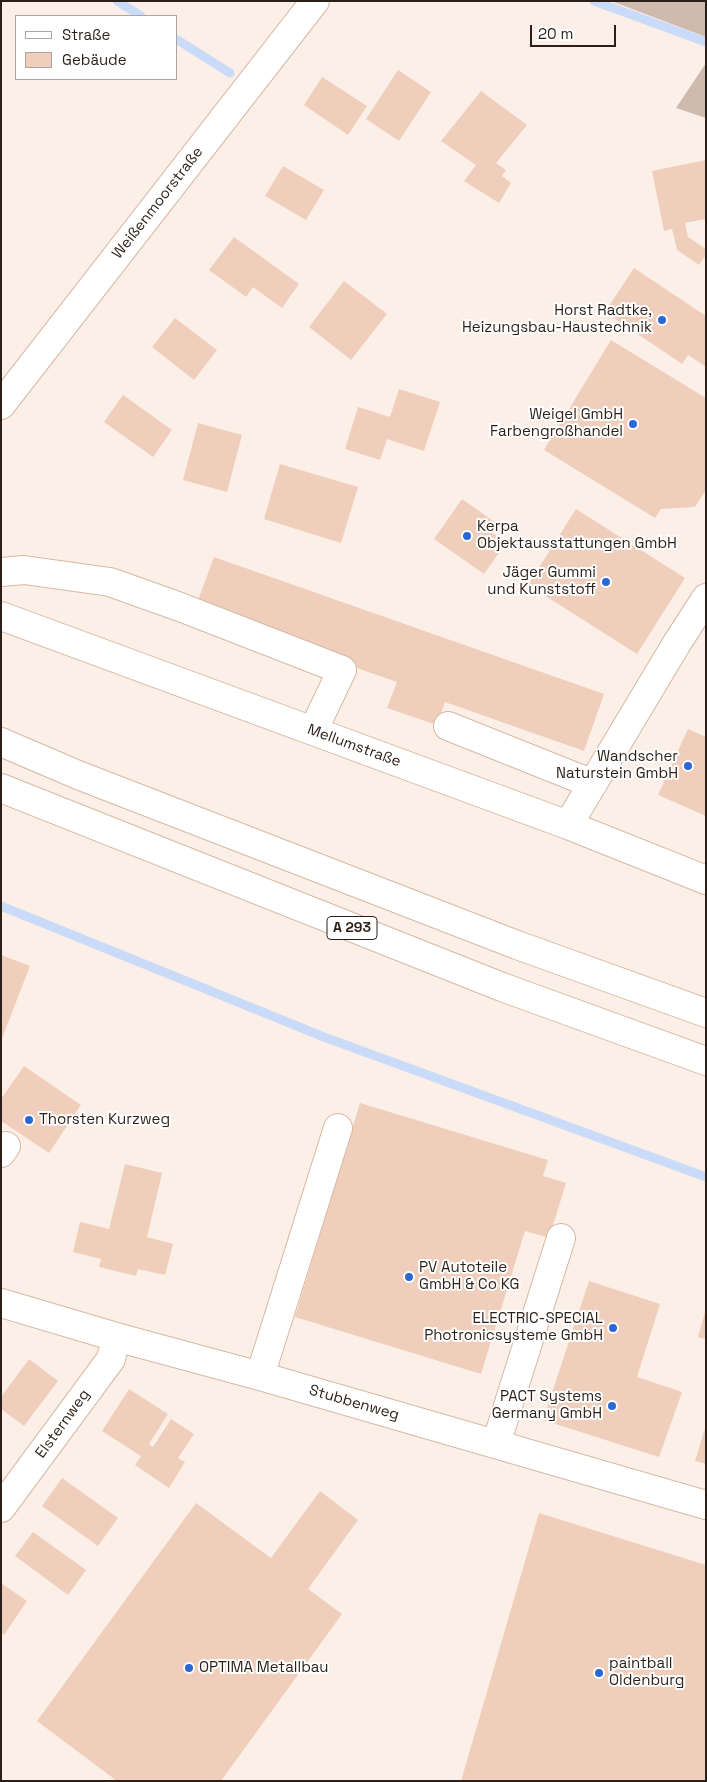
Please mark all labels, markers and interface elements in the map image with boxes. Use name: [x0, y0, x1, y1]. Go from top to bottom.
legend: [15, 15, 178, 80]
scale bar: [532, 15, 618, 47]
text: 20 m: [538, 24, 573, 43]
text: Straße: [62, 25, 110, 44]
text: Gebäude: [62, 50, 127, 69]
street label: Weißenmoorstraße: [109, 144, 207, 262]
place label: Horst Radtke, Heizungsbau-Haustechnik: [462, 302, 652, 337]
marker: Horst Radtke, Heizungsbau-Haustechnik: [656, 314, 668, 326]
place label: Weigel GmbH Farbengroßhandel: [490, 406, 623, 441]
marker: Weigel GmbH Farbengroßhandel: [627, 418, 639, 430]
place label: Kerpa Objektausstattungen GmbH: [477, 518, 677, 553]
marker: Kerpa Objektausstattungen GmbH: [461, 530, 473, 542]
place label: Jäger Gummi und Kunststoff: [487, 564, 596, 599]
marker: Jäger Gummi und Kunststoff: [600, 576, 612, 588]
street label: Mellumstraße: [305, 721, 403, 771]
place label: Wandscher Naturstein GmbH: [556, 748, 678, 783]
marker: Wandscher Naturstein GmbH: [682, 760, 694, 772]
road number: A 293: [327, 916, 377, 940]
place label: Thorsten Kurzweg: [39, 1111, 170, 1129]
marker: Thorsten Kurzweg: [23, 1114, 35, 1126]
place label: PV Autoteile GmbH & Co KG: [419, 1259, 519, 1294]
marker: PV Autoteile GmbH & Co KG: [403, 1271, 415, 1283]
place label: ELECTRIC-SPECIAL Photronicsysteme GmbH: [424, 1310, 603, 1345]
marker: ELECTRIC-SPECIAL Photronicsysteme GmbH: [607, 1322, 619, 1334]
street label: Stubbenweg: [307, 1382, 401, 1424]
street label: Elsternweg: [32, 1386, 94, 1462]
place label: PACT Systems Germany GmbH: [492, 1388, 602, 1423]
marker: PACT Systems Germany GmbH: [606, 1400, 618, 1412]
place label: paintball Oldenburg: [609, 1655, 684, 1690]
place label: OPTIMA Metallbau: [199, 1659, 328, 1677]
marker: OPTIMA Metallbau: [183, 1662, 195, 1674]
marker: paintball Oldenburg: [593, 1667, 605, 1679]

